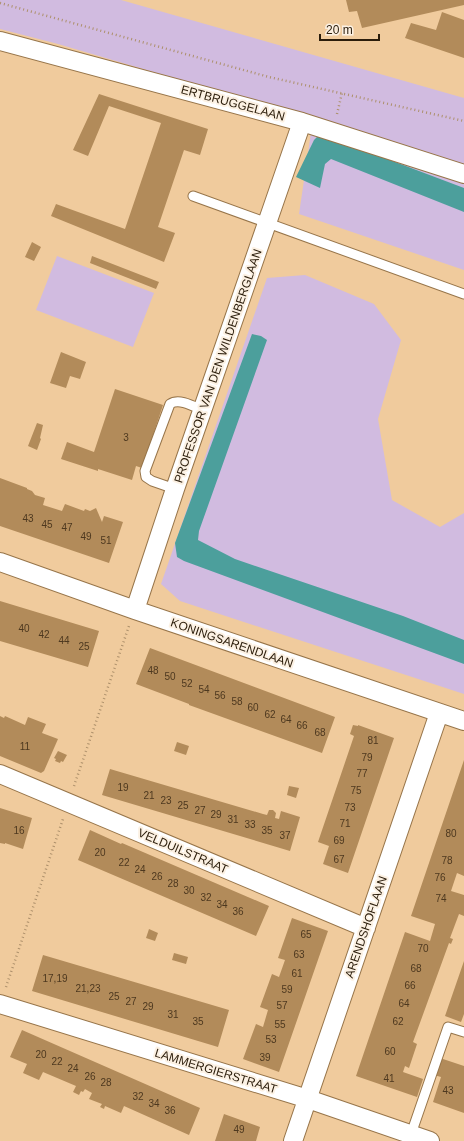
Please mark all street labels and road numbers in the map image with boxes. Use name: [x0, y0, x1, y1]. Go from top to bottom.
street label: ERTBRUGGELAAN: [179, 82, 287, 124]
street label: PROFESSOR VAN DEN WILDENBERGLAAN: [171, 247, 265, 485]
street label: KONINGSARENDLAAN: [169, 615, 295, 671]
street label: VELDUILSTRAAT: [136, 826, 231, 877]
street label: ARENDSHOFLAAN: [342, 874, 390, 980]
street label: LAMMERGIERSTRAAT: [153, 1046, 279, 1096]

